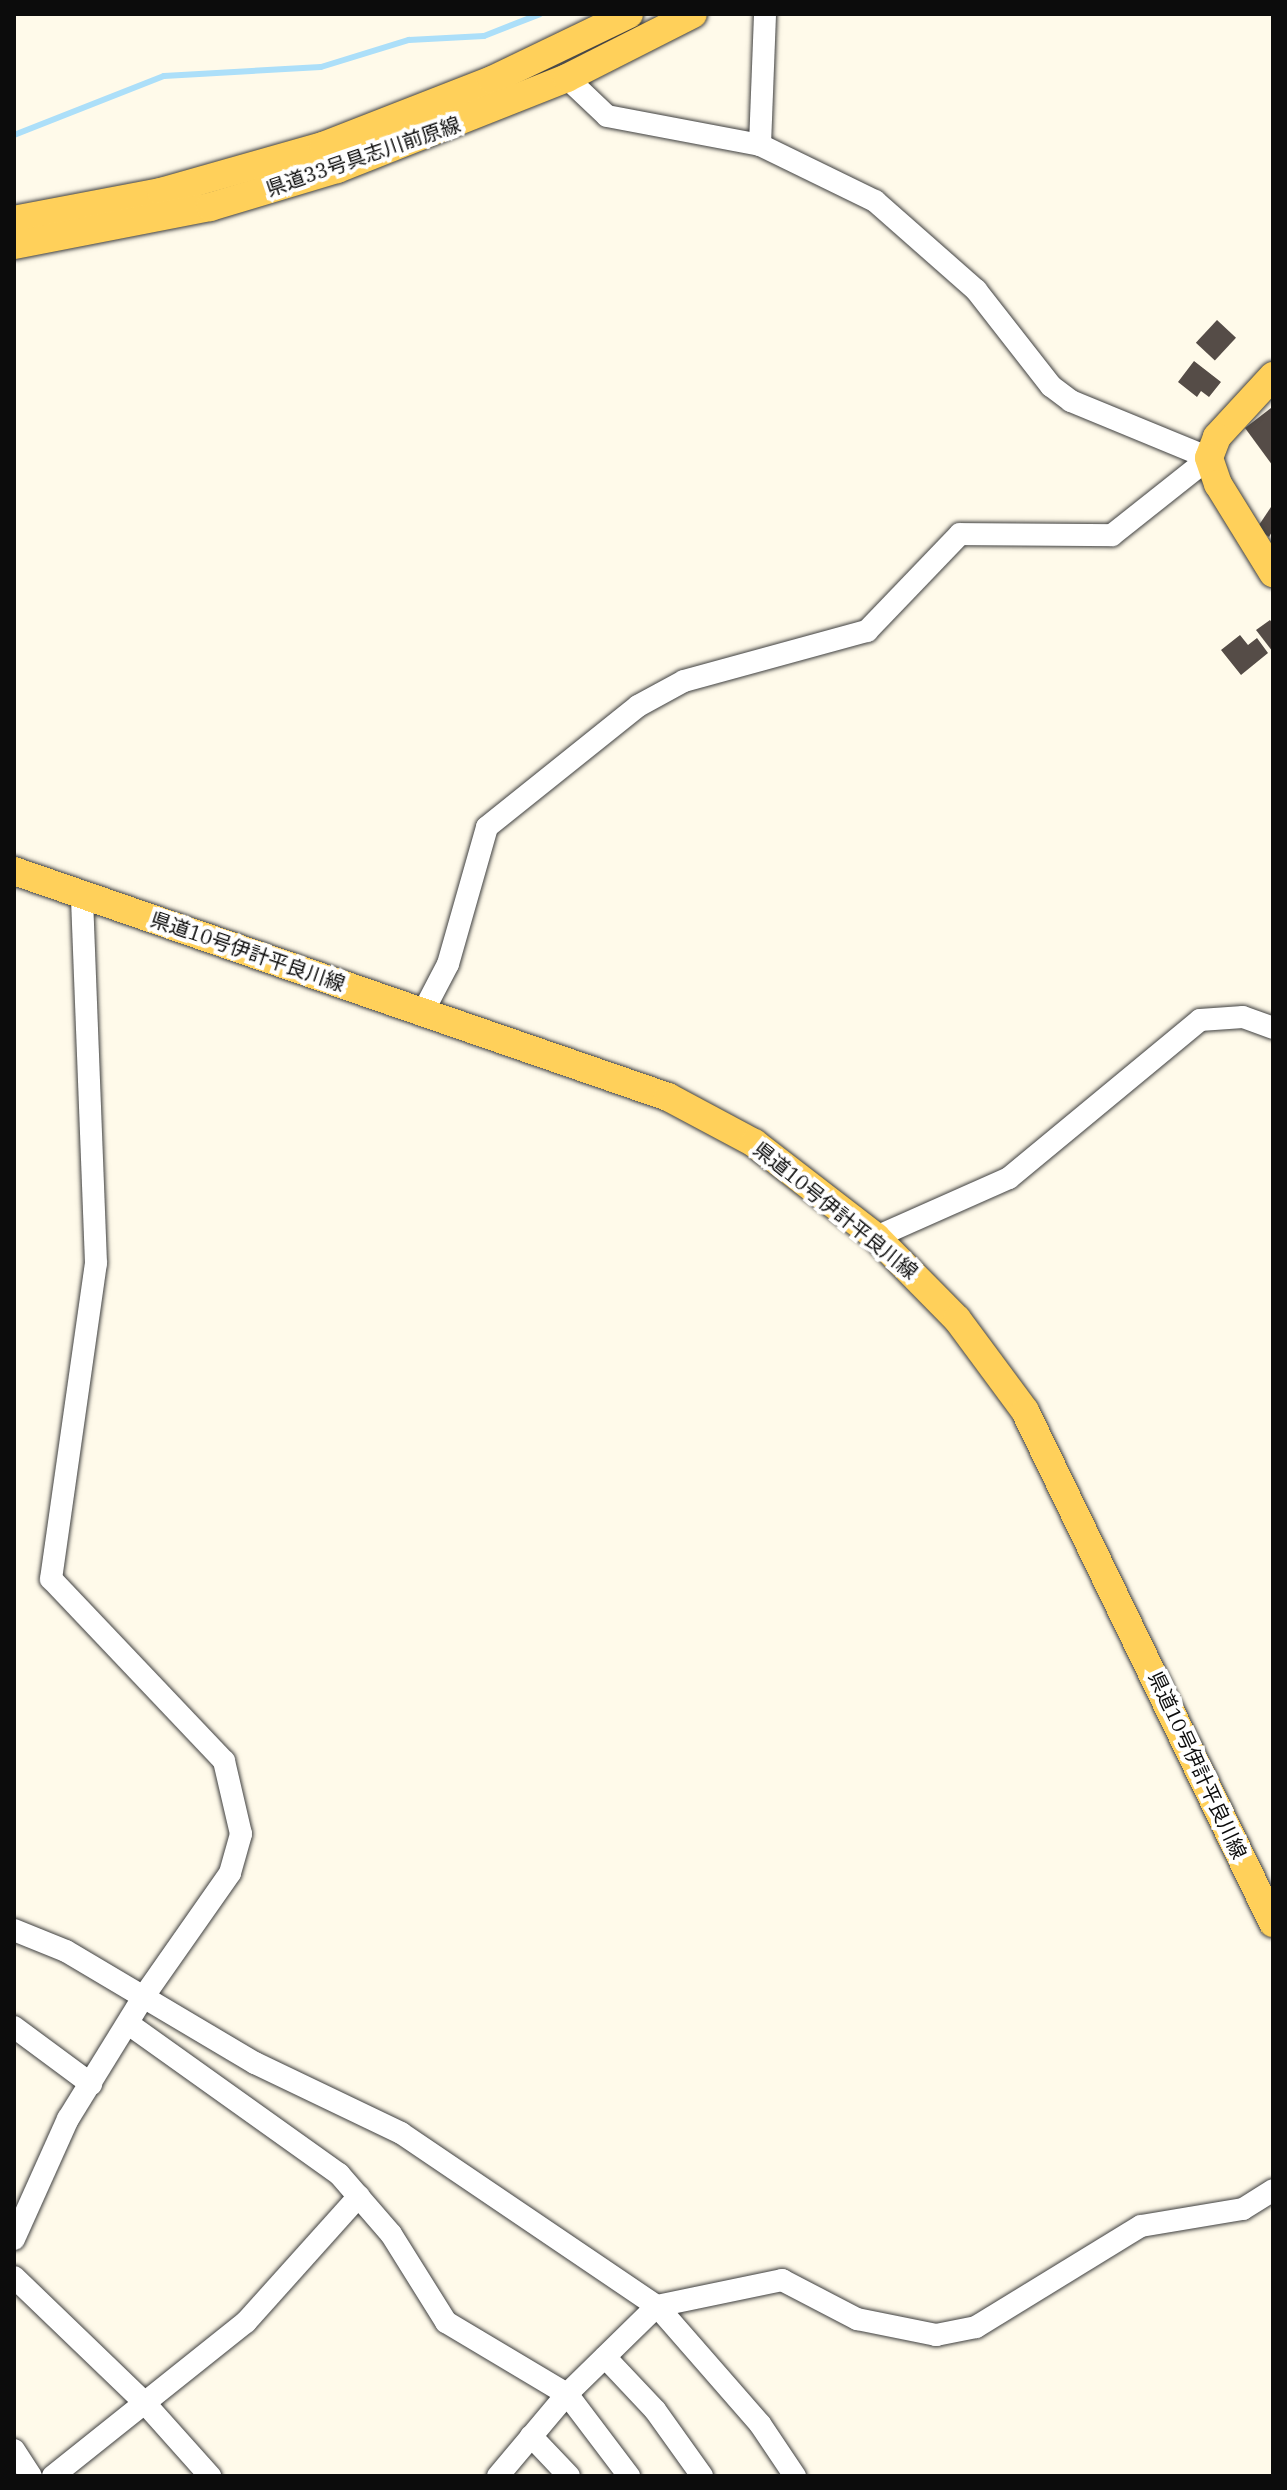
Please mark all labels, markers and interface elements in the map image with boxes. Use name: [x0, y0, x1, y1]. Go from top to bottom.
street label: 県道33号具志川前原線: [263, 111, 463, 201]
street label: 県道10号伊計平良川線: [148, 906, 348, 996]
street label: 県道10号伊計平良川線: [749, 1136, 923, 1284]
street label: 県道10号伊計平良川線: [1144, 1667, 1252, 1863]

